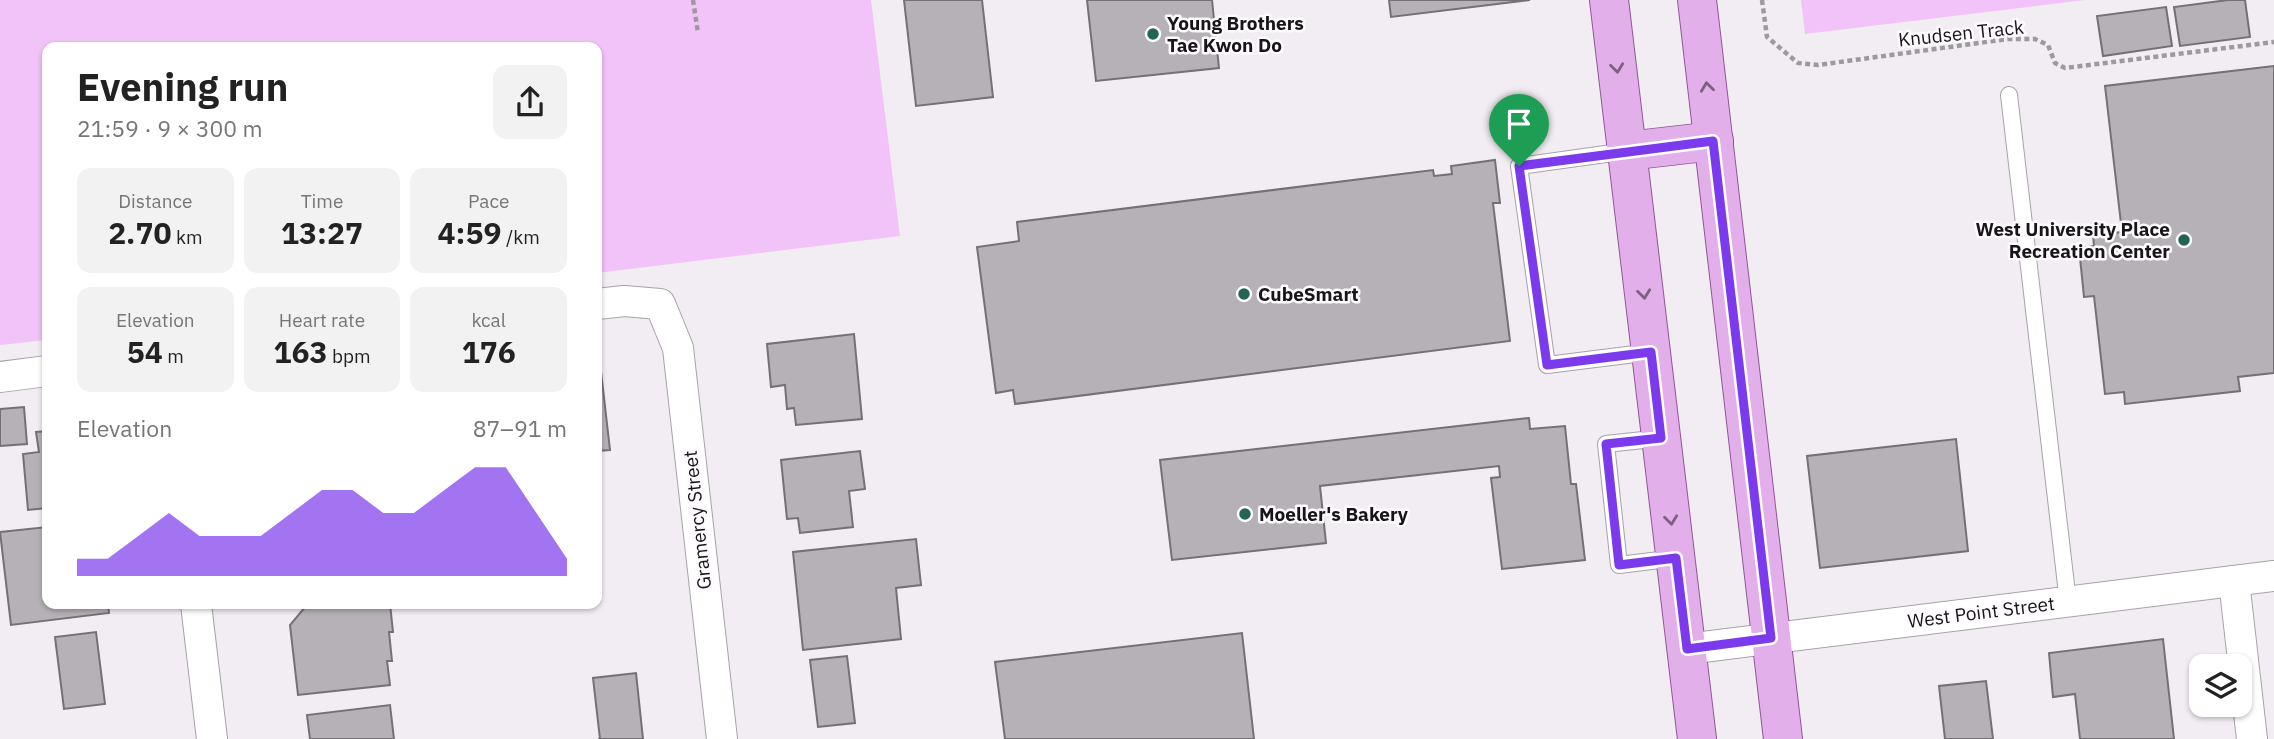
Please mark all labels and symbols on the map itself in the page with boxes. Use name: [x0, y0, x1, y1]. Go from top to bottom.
place label: Young Brothers Tae Kwon Do: [1167, 11, 1304, 57]
street label: Knudsen Track: [1897, 14, 2025, 52]
marker: Young Brothers Tae Kwon Do: [1145, 26, 1161, 42]
one-way arrow: [1610, 62, 1625, 74]
one-way arrow: [1700, 81, 1715, 93]
pin: [1489, 94, 1549, 166]
place label: West University Place Recreation Center: [1975, 217, 2170, 263]
marker: West University Place Recreation Center: [2176, 232, 2192, 248]
place label: CubeSmart: [1258, 282, 1358, 306]
marker: CubeSmart: [1236, 286, 1252, 302]
one-way arrow: [1637, 288, 1652, 299]
street label: Gramercy Street: [678, 449, 716, 591]
place label: Moeller's Bakery: [1259, 502, 1409, 526]
marker: Moeller's Bakery: [1237, 506, 1253, 522]
one-way arrow: [1664, 514, 1679, 525]
street label: West Point Street: [1906, 591, 2056, 633]

